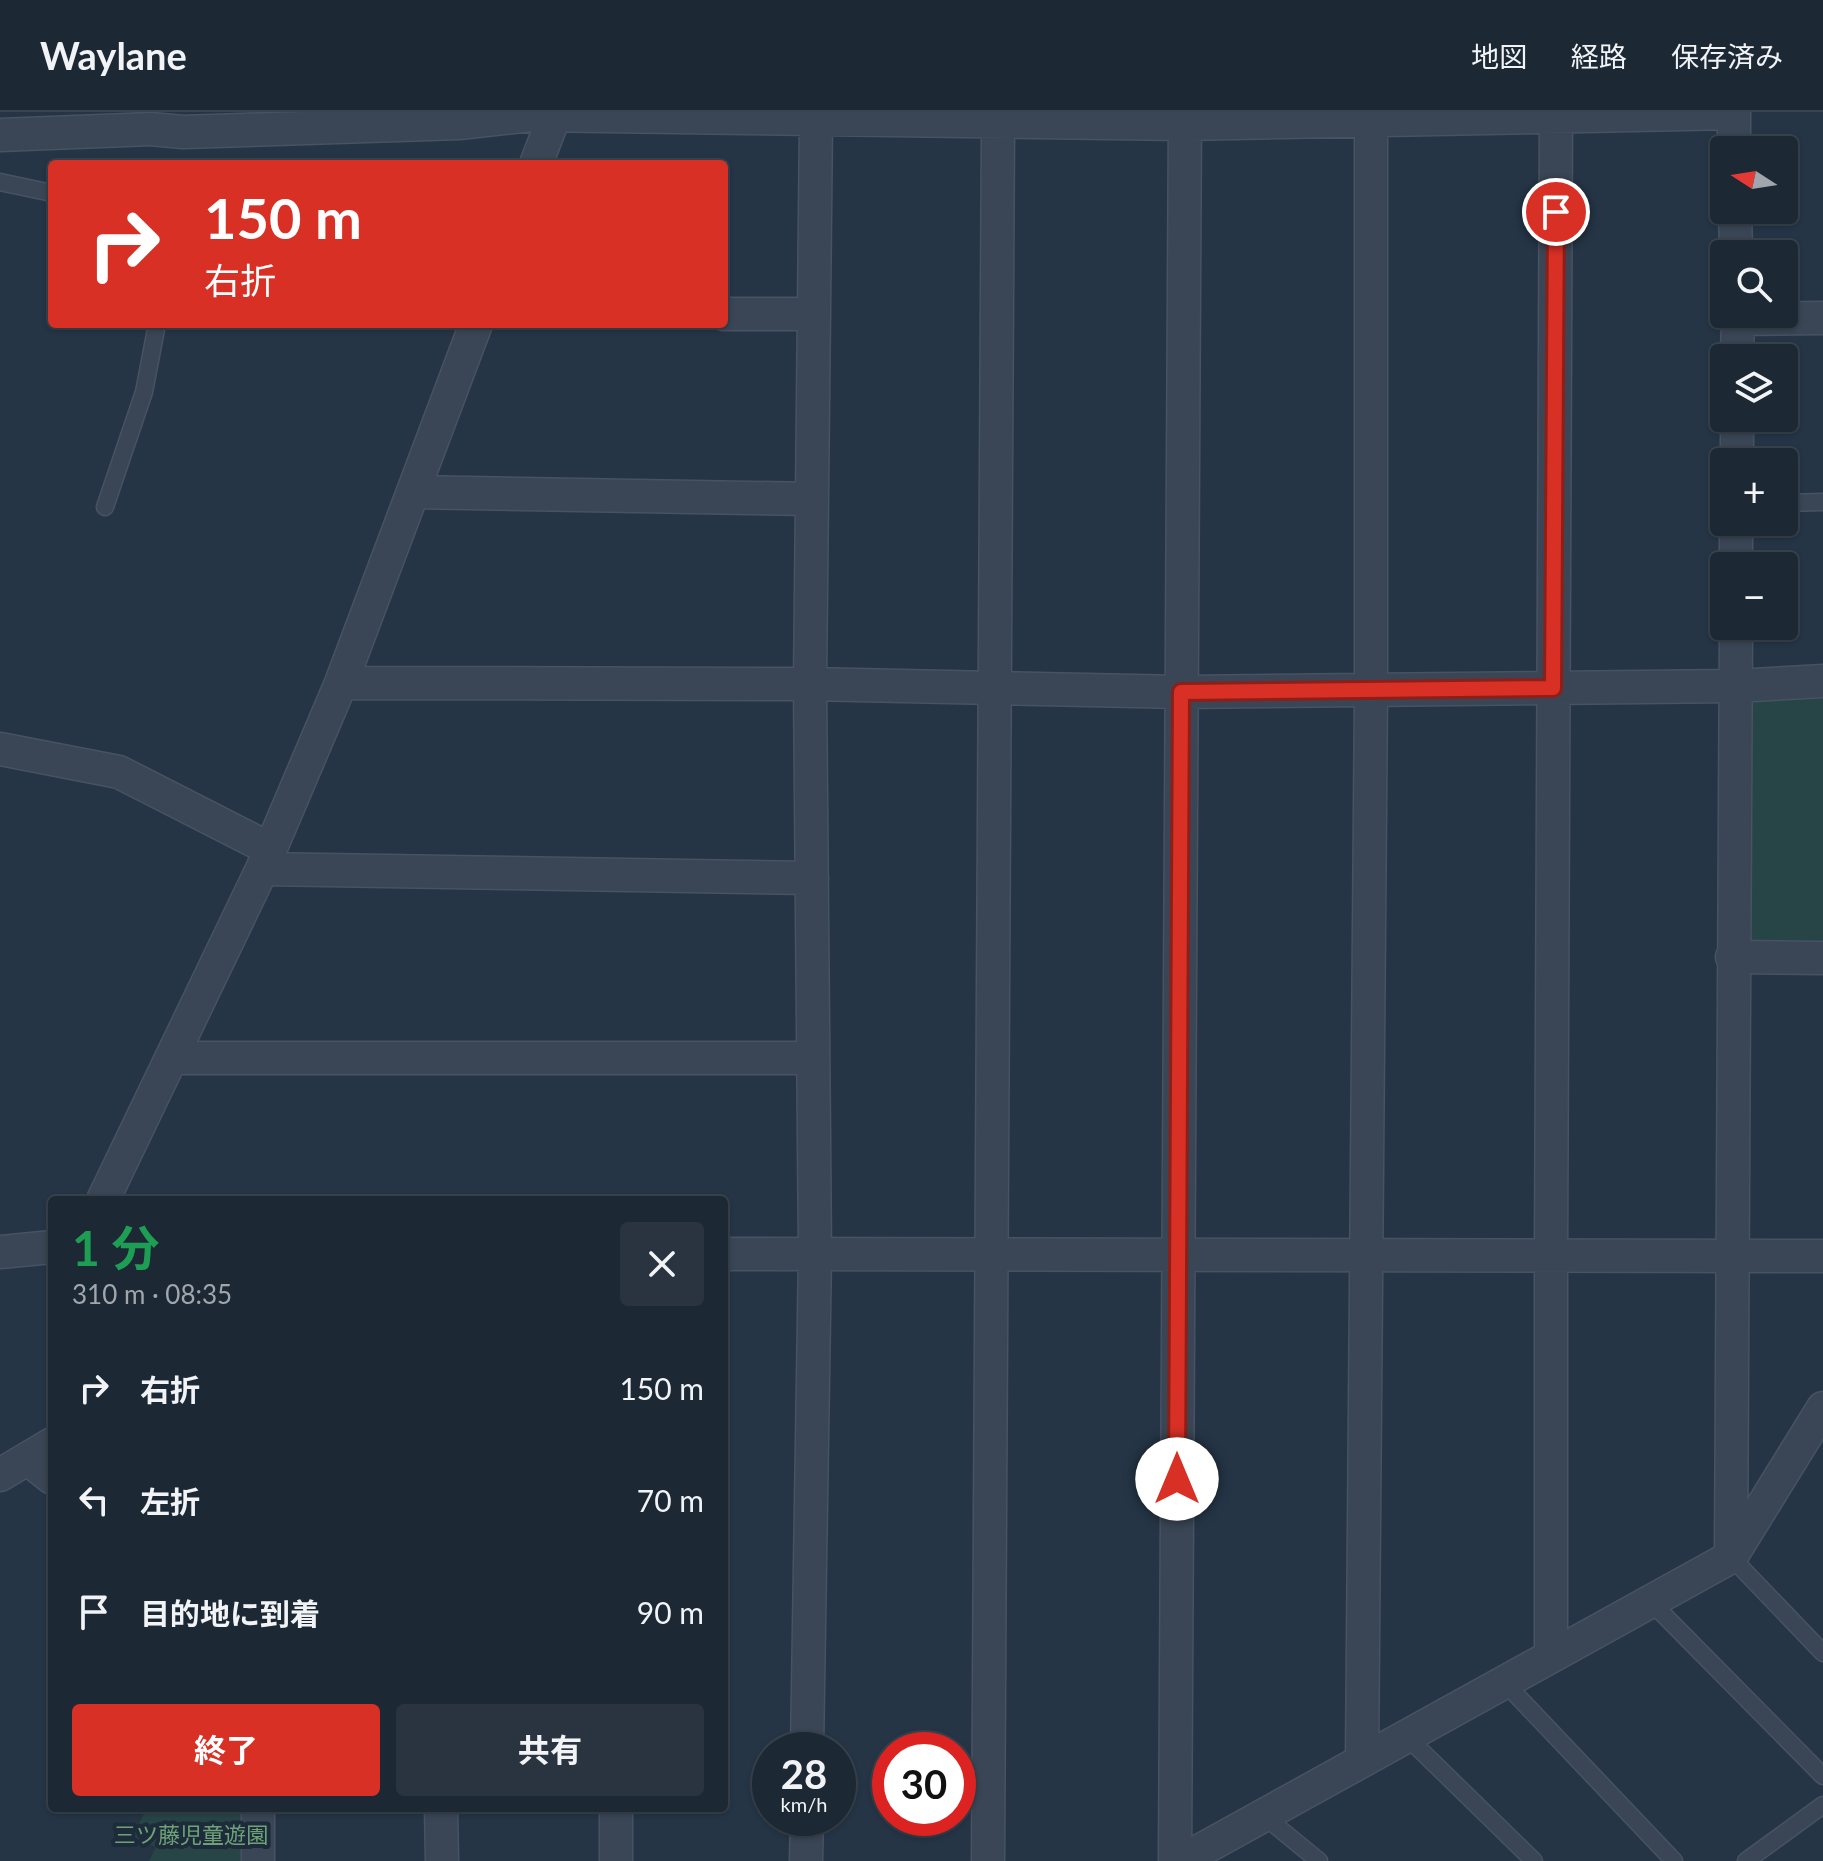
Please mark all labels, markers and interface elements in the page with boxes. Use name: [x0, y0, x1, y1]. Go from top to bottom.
text: Waylane: [40, 32, 187, 78]
text: 地図: [1471, 39, 1527, 73]
text: 経路: [1571, 39, 1627, 73]
text: 保存済み: [1671, 39, 1783, 73]
north arrow: [1710, 136, 1798, 224]
map controls: [1710, 136, 1798, 640]
pin: [1522, 178, 1590, 246]
text: 150 m: [204, 184, 362, 251]
icon: arrive: [1534, 190, 1578, 234]
icon: right: [72, 192, 176, 296]
button: search: [1710, 240, 1798, 328]
text: 右折: [204, 258, 276, 302]
button: layers: [1710, 344, 1798, 432]
button: +: [1710, 448, 1798, 536]
button: −: [1710, 552, 1798, 640]
text: 1 分: [72, 1219, 160, 1276]
button: close: [620, 1222, 704, 1306]
text: 310 m · 08:35: [72, 1278, 232, 1310]
icon: right: [72, 1366, 116, 1410]
text: 150 m: [619, 1370, 704, 1406]
text: 右折: [140, 1371, 200, 1407]
position arrow: [1135, 1437, 1219, 1521]
icon: left: [72, 1478, 116, 1522]
text: 70 m: [637, 1482, 704, 1518]
text: 左折: [140, 1483, 200, 1519]
icon: arrive: [72, 1590, 116, 1634]
text: 90 m: [637, 1594, 704, 1630]
text: 目的地に到着: [140, 1595, 320, 1631]
button: 終了: [72, 1704, 380, 1796]
button: 共有: [396, 1704, 704, 1796]
speed limit sign: 30: [872, 1732, 976, 1836]
text: 28: [781, 1750, 827, 1798]
text: km/h: [781, 1792, 827, 1816]
park label: 三ツ藤児童遊園: [114, 1821, 268, 1848]

